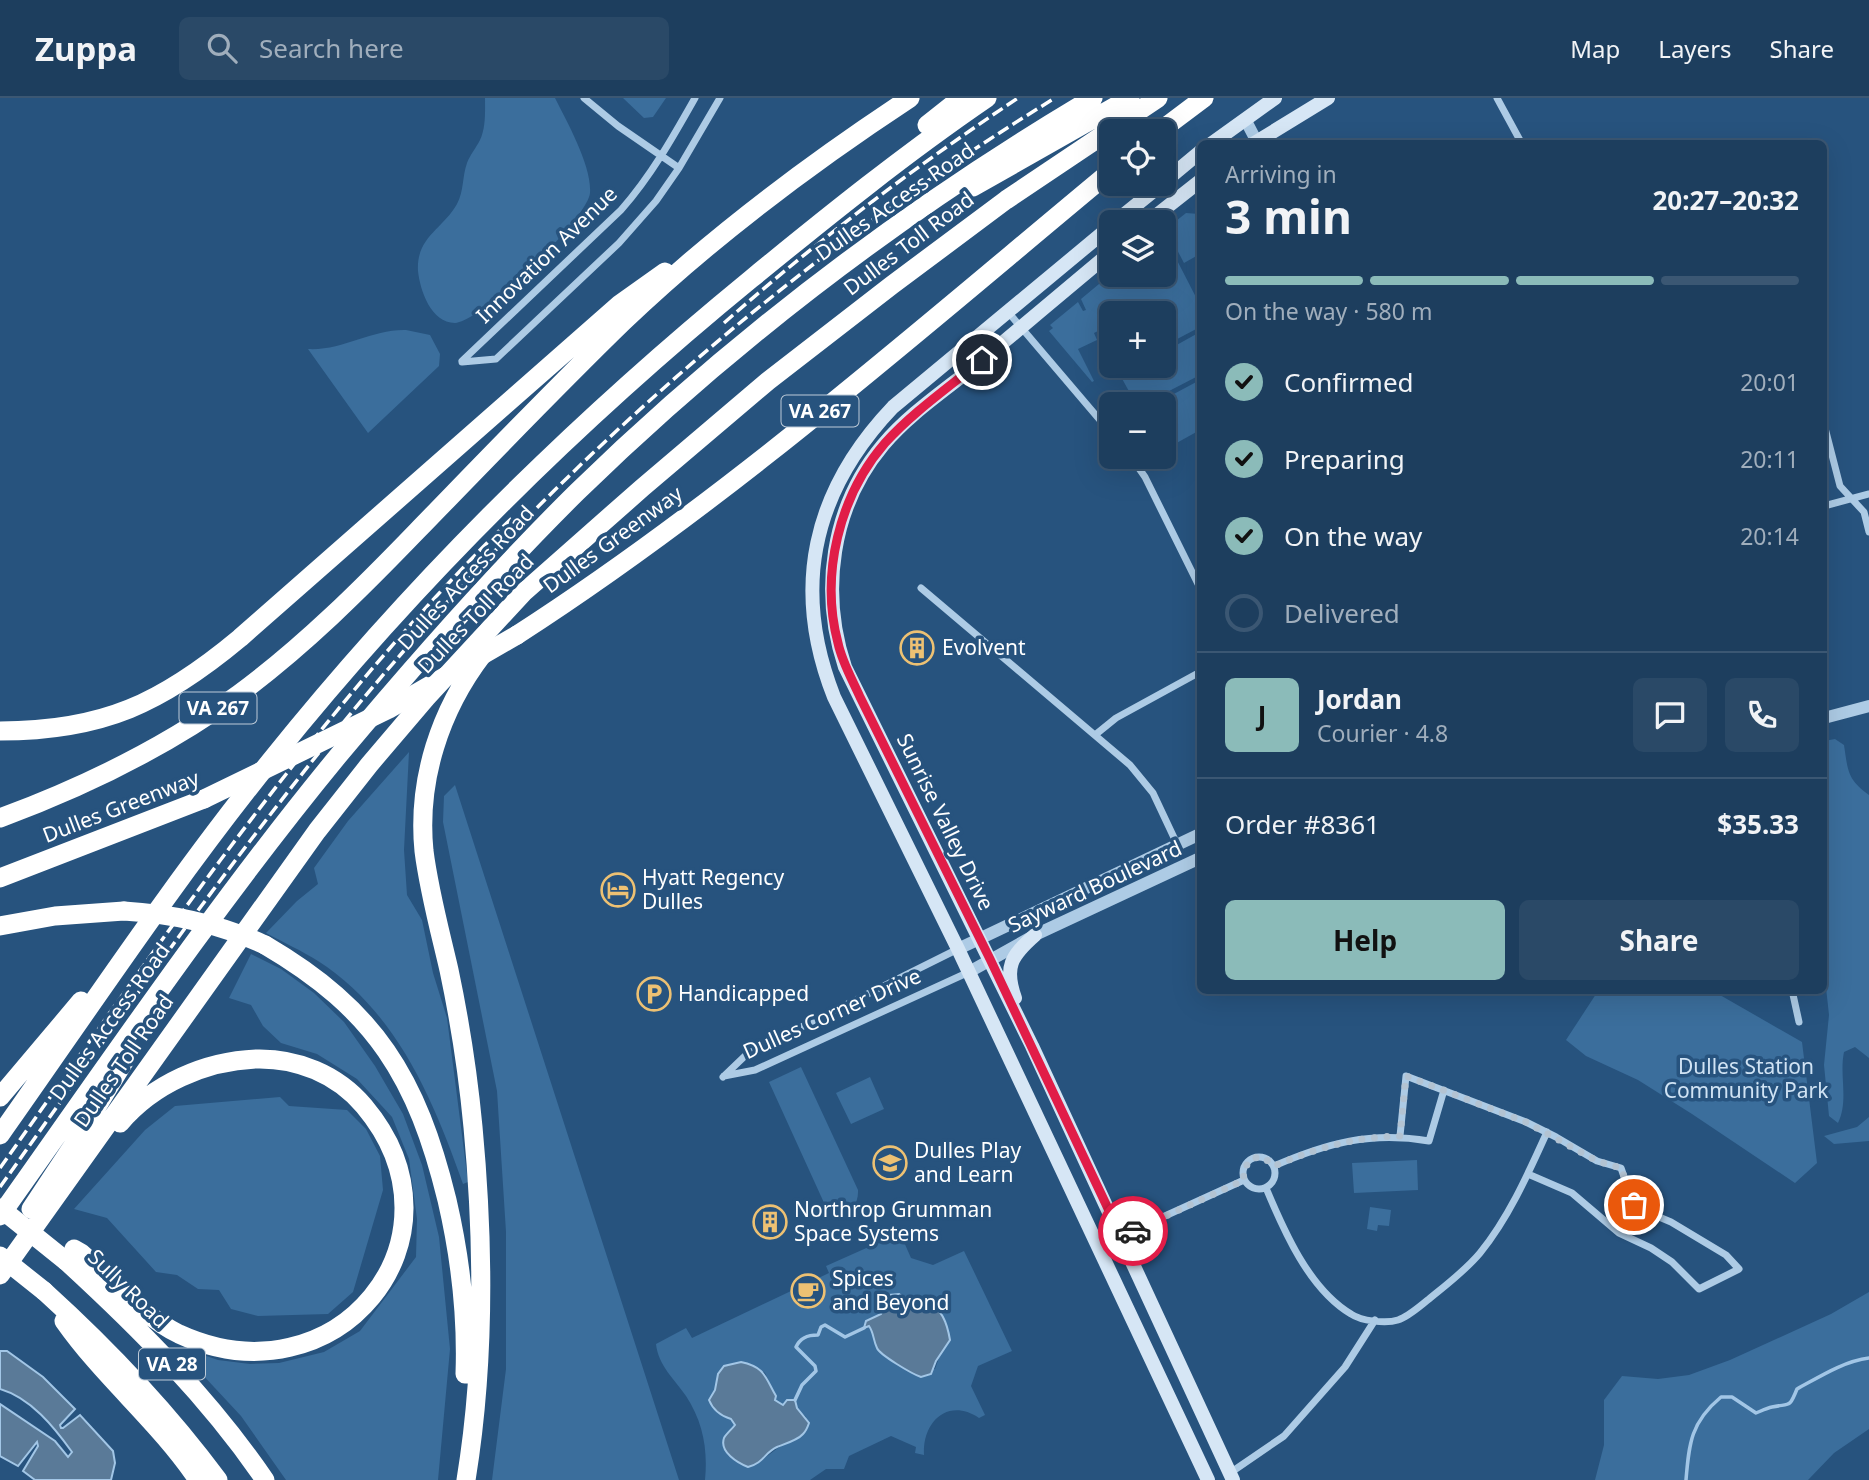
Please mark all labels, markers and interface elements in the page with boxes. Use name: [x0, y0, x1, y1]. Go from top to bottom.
search box: [179, 17, 669, 80]
text: Zuppa: [35, 26, 137, 71]
icon: search: [203, 29, 241, 67]
text: Search here: [259, 30, 404, 66]
text: Map: [1570, 32, 1620, 65]
text: Layers: [1658, 32, 1732, 65]
text: Share: [1770, 32, 1834, 65]
map controls: [1099, 119, 1176, 469]
button: locate: [1099, 119, 1176, 196]
street label: Dulles Access Road: [809, 136, 979, 267]
text: Arriving in: [1225, 158, 1337, 190]
street label: Innovation Avenue: [470, 180, 623, 329]
text: 20:27–20:32: [1652, 182, 1799, 218]
street label: Dulles Toll Road: [838, 185, 979, 301]
text: 3 min: [1225, 185, 1352, 247]
button: layers: [1099, 210, 1176, 287]
text: On the way · 580 m: [1225, 295, 1432, 327]
button: +: [1099, 301, 1176, 378]
pin: [952, 330, 1012, 390]
icon: home: [963, 341, 1001, 379]
icon: check: [1225, 363, 1263, 401]
text: Confirmed: [1284, 364, 1414, 400]
text: 20:01: [1740, 366, 1799, 398]
button: −: [1099, 392, 1176, 469]
road number: VA 267: [782, 396, 858, 426]
icon: check: [1225, 440, 1263, 478]
text: Preparing: [1284, 441, 1405, 477]
text: 20:11: [1740, 443, 1799, 475]
street label: Dulles Greenway: [537, 479, 688, 599]
street label: Dulles Access Road: [391, 499, 540, 656]
icon: check: [1225, 517, 1263, 555]
text: On the way: [1284, 518, 1422, 554]
text: 20:14: [1740, 520, 1799, 552]
street label: Dulles Toll Road: [411, 547, 540, 679]
text: Delivered: [1284, 595, 1400, 631]
building icon: Evolvent: [898, 629, 936, 667]
place label: Evolvent: [942, 633, 1026, 661]
button: chat: [1633, 678, 1707, 752]
button: phone: [1725, 678, 1799, 752]
text: Jordan: [1317, 681, 1402, 717]
road number: VA 267: [180, 692, 256, 723]
text: J: [1258, 697, 1266, 733]
text: Courier · 4.8: [1317, 717, 1448, 749]
street label: Sunrise Valley Drive: [891, 729, 1001, 915]
street label: Dulles Greenway: [38, 763, 203, 849]
text: Order #8361: [1225, 806, 1380, 842]
text: $35.33: [1717, 806, 1799, 842]
street label: Sayward Boulevard: [1003, 834, 1186, 939]
place label: Hyatt Regency Dulles: [642, 863, 784, 915]
hotel icon: Hyatt Regency Dulles: [599, 871, 637, 909]
button: Help: [1225, 900, 1505, 980]
button: Share: [1519, 900, 1799, 980]
street label: Dulles Access Road: [43, 937, 176, 1106]
street label: Dulles Corner Drive: [738, 961, 925, 1065]
parking icon: Handicapped: [635, 975, 673, 1013]
place label: Handicapped: [678, 979, 809, 1007]
street label: Dulles Toll Road: [67, 988, 179, 1132]
park label: Dulles Station Community Park: [1664, 1052, 1829, 1104]
place label: Dulles Play and Learn: [914, 1136, 1021, 1188]
school or university icon: Dulles Play and Learn: [871, 1144, 909, 1182]
pin: [1604, 1175, 1664, 1235]
icon: bag: [1615, 1186, 1653, 1224]
place label: Northrop Grumman Space Systems: [794, 1195, 992, 1247]
courier: [1098, 1196, 1168, 1266]
building icon: Northrop Grumman Space Systems: [751, 1203, 789, 1241]
icon: car: [1114, 1212, 1152, 1250]
street label: Sully Road: [82, 1243, 175, 1334]
place label: Spices and Beyond: [832, 1264, 950, 1316]
cafe icon: Spices and Beyond: [789, 1272, 827, 1310]
road number: VA 28: [139, 1348, 205, 1380]

